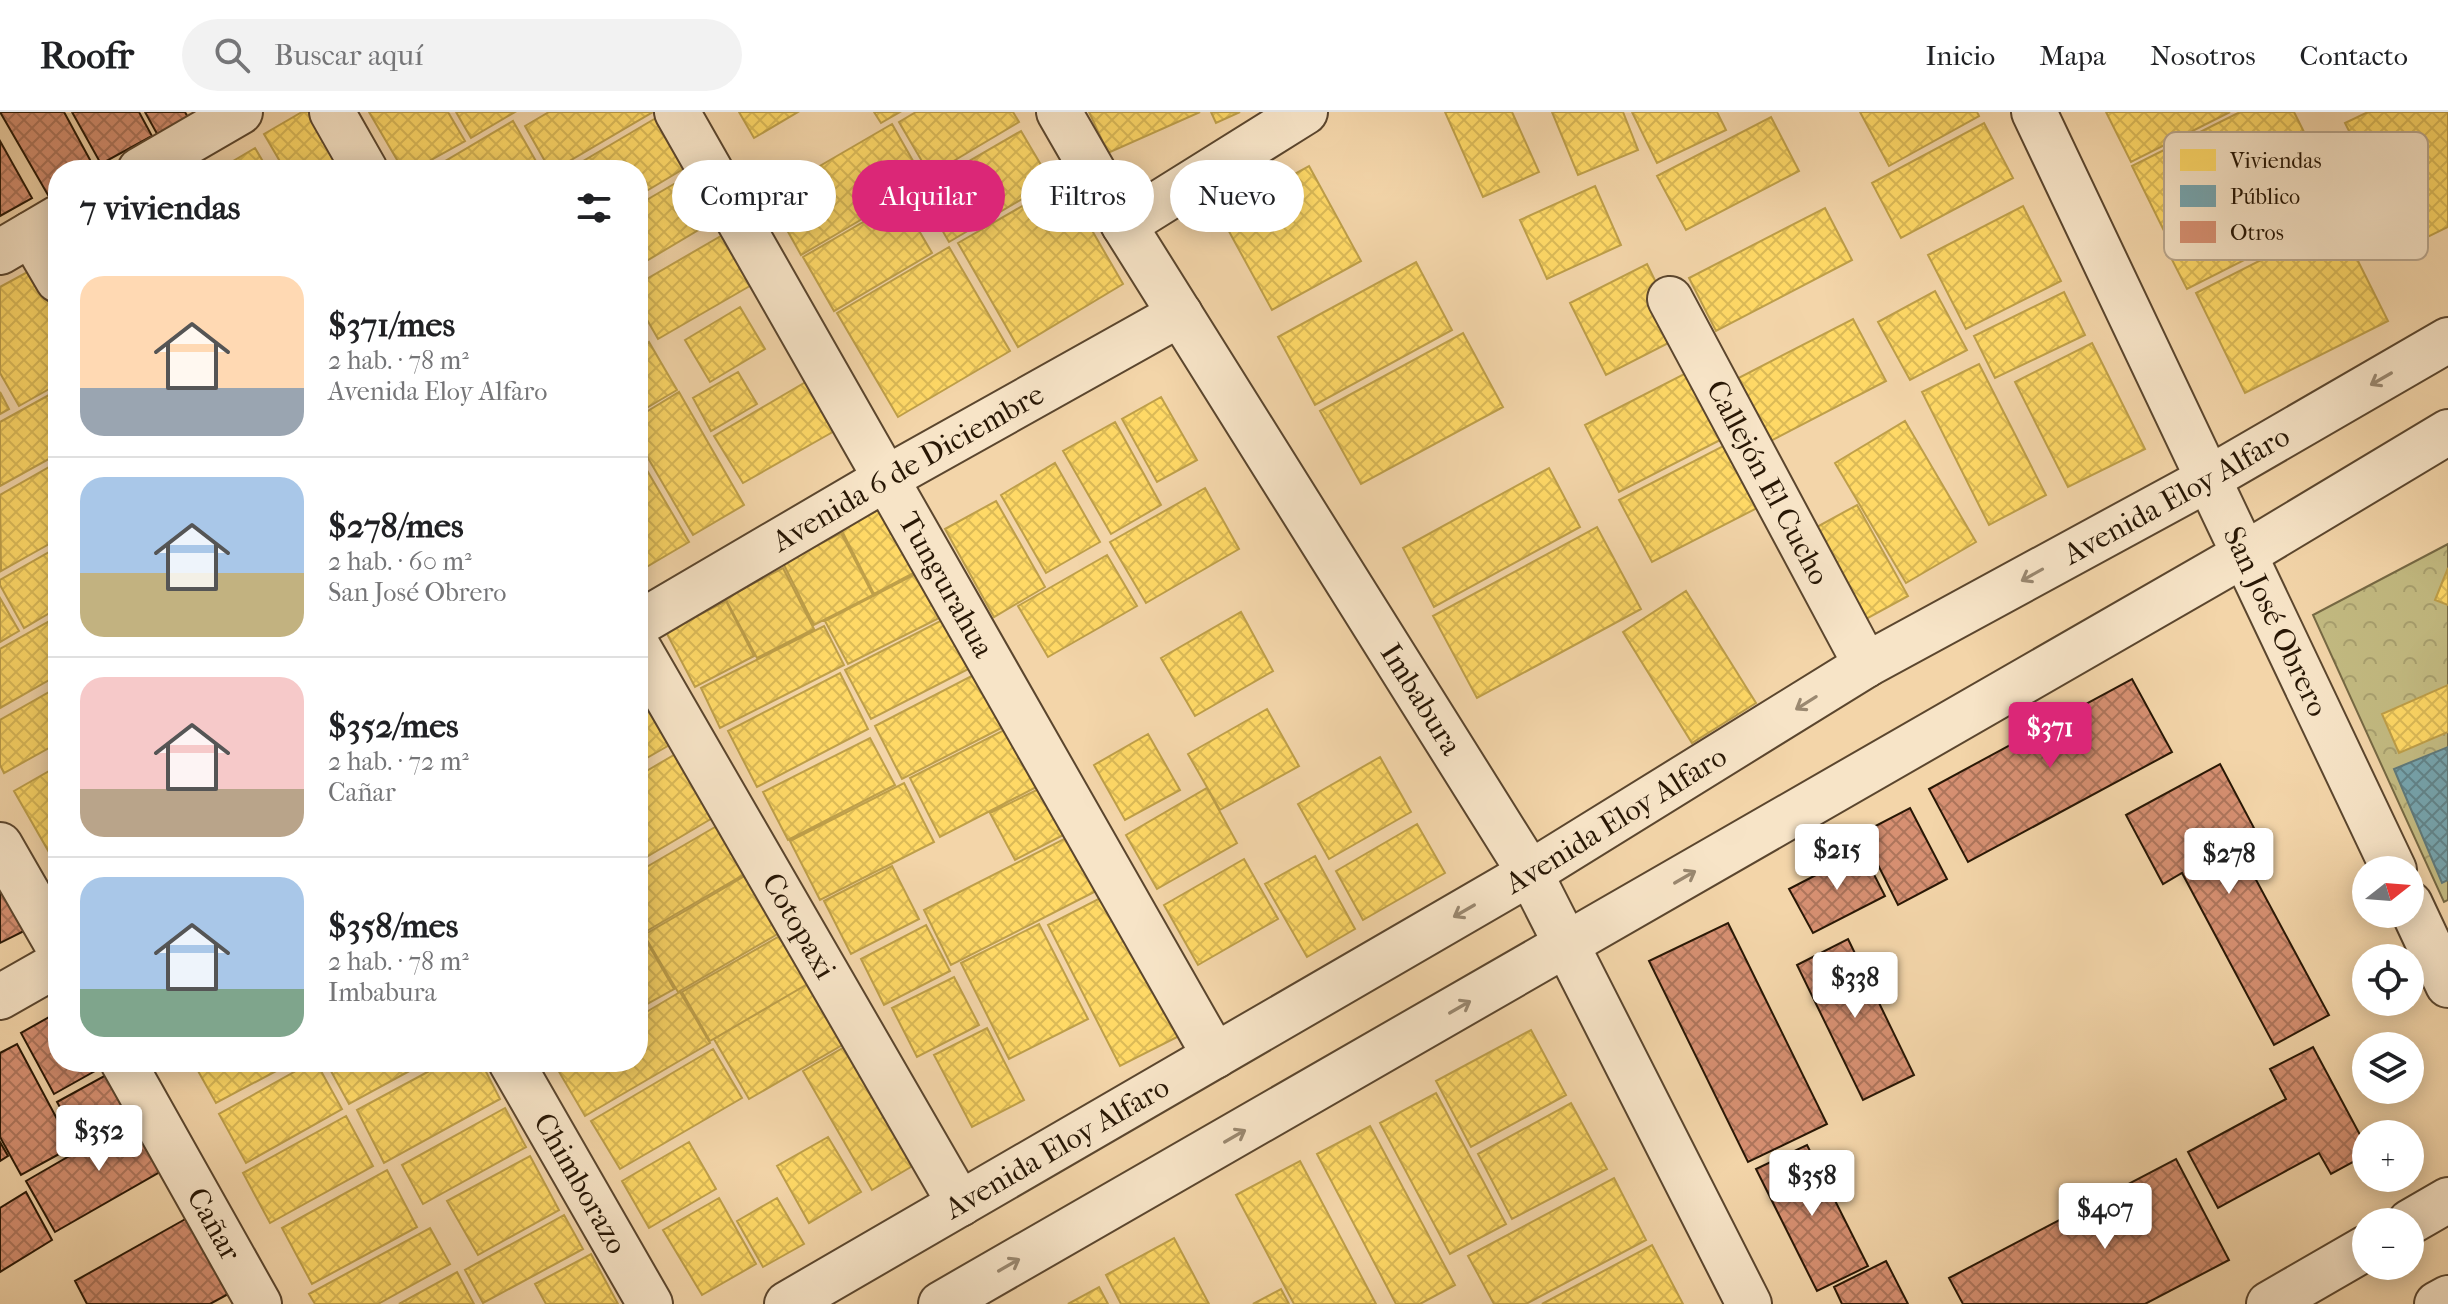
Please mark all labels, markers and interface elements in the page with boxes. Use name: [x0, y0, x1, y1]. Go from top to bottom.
search box: [182, 19, 742, 91]
text: Roofr: [40, 33, 134, 78]
icon: search: [210, 33, 254, 77]
text: Buscar aquí: [274, 38, 423, 73]
text: Inicio: [1925, 39, 1995, 72]
text: Mapa: [2039, 39, 2106, 72]
text: Nosotros: [2150, 39, 2256, 72]
text: Contacto: [2300, 39, 2408, 72]
legend: [2164, 132, 2428, 260]
text: Viviendas: [2229, 148, 2322, 174]
chip: Comprar: [672, 160, 836, 232]
chip: Alquilar: [852, 160, 1005, 232]
chip: Filtros: [1021, 160, 1154, 232]
chip: Nuevo: [1170, 160, 1304, 232]
text: Público: [2230, 184, 2300, 210]
icon: filters: [572, 186, 616, 230]
text: 7 viviendas: [80, 188, 240, 228]
text: Otros: [2230, 220, 2284, 246]
text: $371/mes: [328, 305, 455, 345]
icon: home: [144, 308, 240, 404]
text: 2 hab. · 78 m²: [328, 345, 469, 376]
one-way arrow: [2369, 372, 2393, 387]
street label: Callejón El Cucho: [1699, 374, 1837, 591]
text: Avenida Eloy Alfaro: [328, 376, 547, 407]
street label: Avenida 6 de Diciembre: [765, 377, 1050, 560]
street label: Avenida Eloy Alfaro: [2057, 419, 2296, 573]
text: $278/mes: [328, 506, 463, 546]
street label: Tungurahua: [891, 506, 1002, 665]
icon: home: [144, 509, 240, 605]
street label: San José Obrero: [2216, 521, 2336, 722]
text: 2 hab. · 60 m²: [328, 546, 472, 577]
one-way arrow: [2021, 567, 2044, 583]
text: San José Obrero: [328, 577, 506, 608]
street label: Imbabura: [1373, 637, 1469, 763]
one-way arrow: [1795, 695, 1818, 711]
pin: $371: [2003, 702, 2097, 770]
text: $352/mes: [328, 706, 459, 746]
icon: home: [144, 709, 240, 805]
text: $371: [2027, 712, 2073, 743]
street label: Avenida Eloy Alfaro: [1498, 739, 1733, 902]
text: 2 hab. · 72 m²: [328, 746, 469, 777]
text: Cañar: [328, 777, 396, 808]
pin: $215: [1790, 824, 1884, 892]
pin: $278: [2182, 828, 2276, 896]
text: $215: [1813, 834, 1861, 865]
text: $278: [2202, 838, 2256, 869]
north arrow: [2352, 856, 2424, 928]
map controls: [2352, 856, 2424, 1280]
street label: Cotopaxi: [755, 867, 843, 985]
one-way arrow: [1673, 869, 1697, 884]
one-way arrow: [1453, 904, 1477, 919]
text: $358/mes: [328, 906, 458, 946]
icon: home: [144, 909, 240, 1005]
button: locate: [2352, 944, 2424, 1016]
text: 2 hab. · 78 m²: [328, 946, 469, 977]
pin: $338: [1808, 952, 1902, 1020]
text: $338: [1831, 962, 1879, 993]
text: Imbabura: [328, 977, 437, 1008]
one-way arrow: [1448, 999, 1471, 1015]
button: layers: [2352, 1032, 2424, 1104]
street label: Avenida Eloy Alfaro: [938, 1069, 1175, 1227]
pin: $352: [52, 1105, 146, 1173]
street label: Chimborazo: [526, 1107, 634, 1260]
text: $352: [74, 1115, 124, 1146]
button: +: [2352, 1120, 2424, 1192]
one-way arrow: [1222, 1128, 1246, 1143]
pin: $358: [1765, 1150, 1859, 1218]
text: $358: [1787, 1160, 1837, 1191]
street label: Cañar: [179, 1182, 248, 1267]
pin: $407: [2058, 1183, 2152, 1251]
text: $407: [2077, 1193, 2133, 1224]
button: −: [2352, 1208, 2424, 1280]
one-way arrow: [997, 1257, 1020, 1273]

